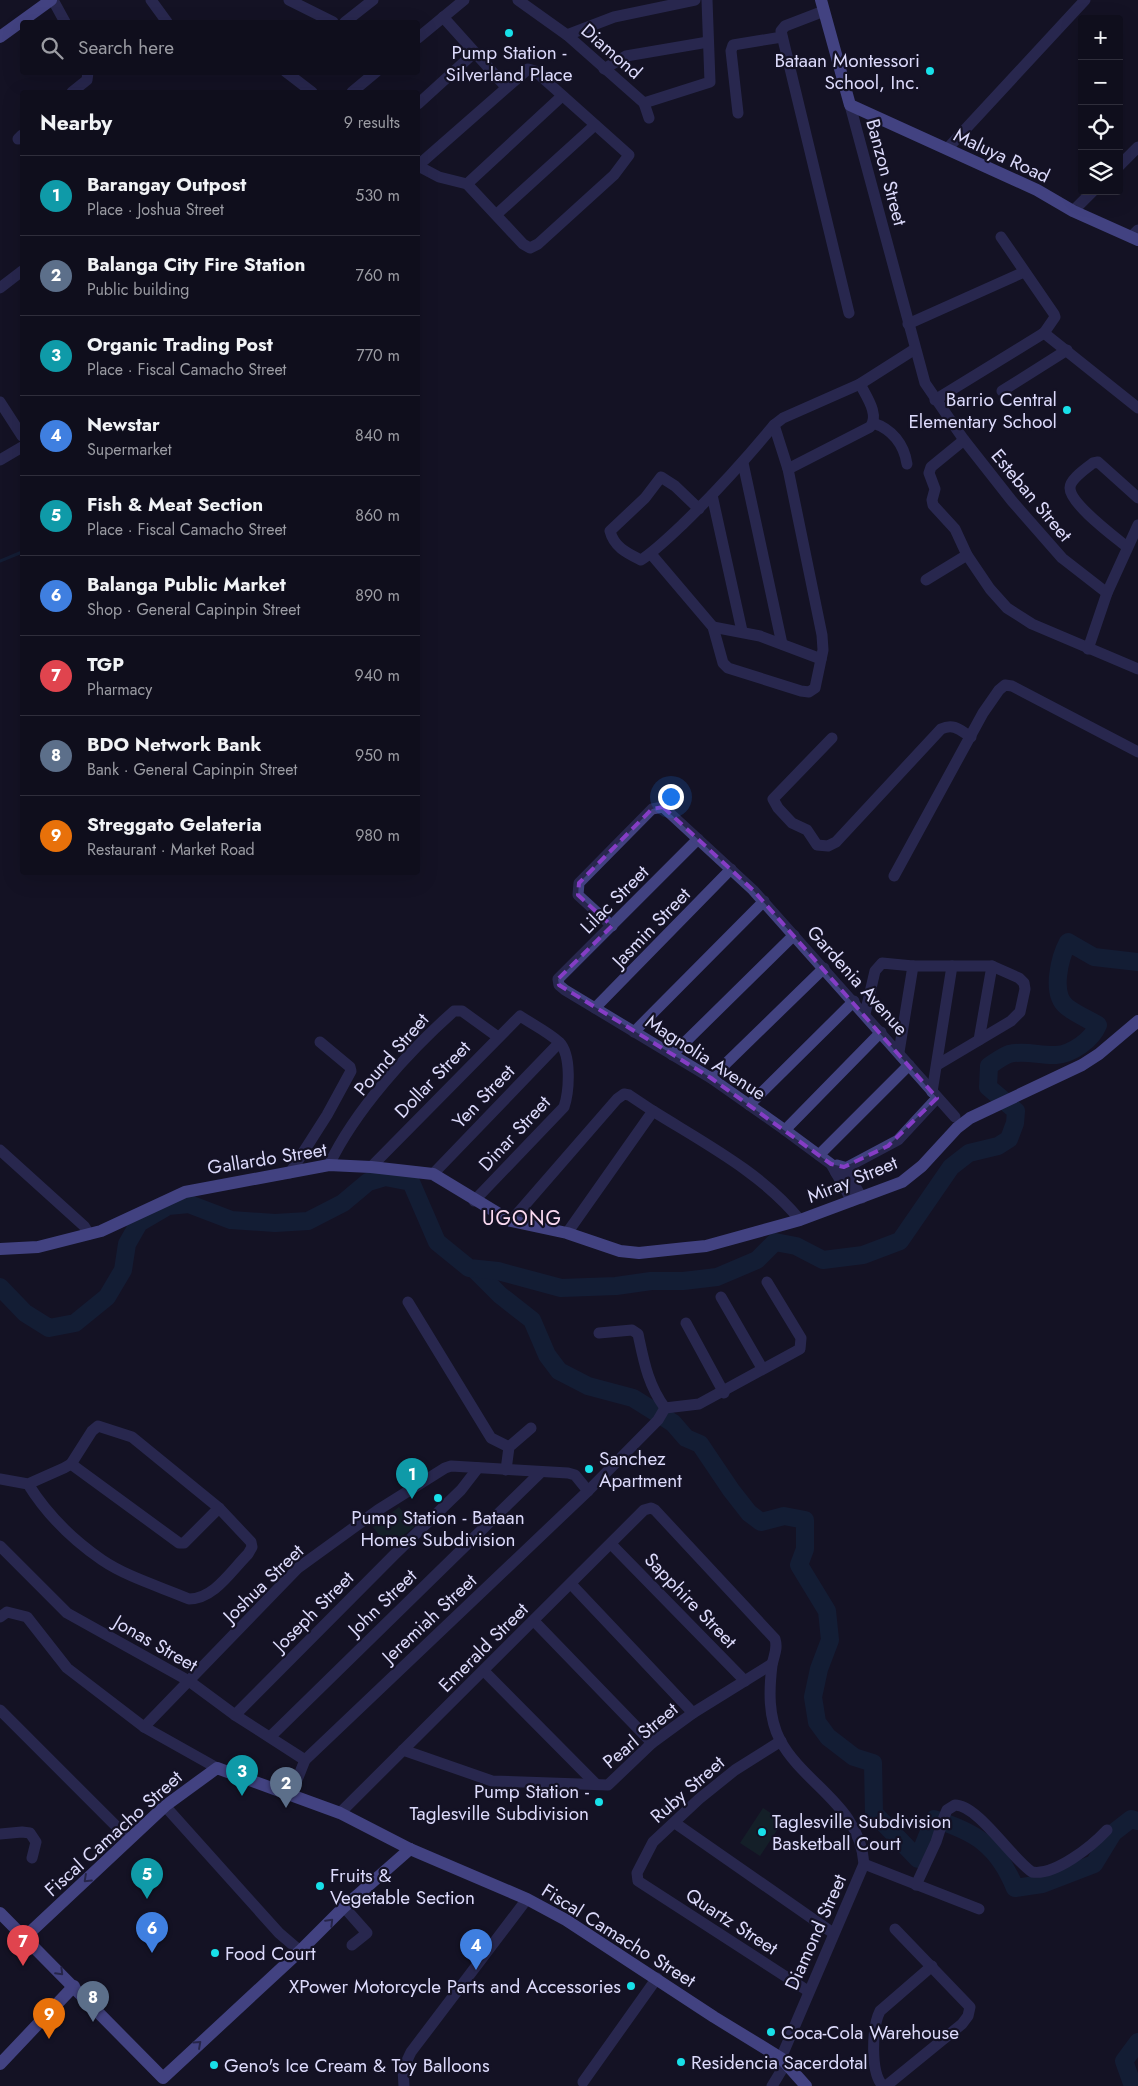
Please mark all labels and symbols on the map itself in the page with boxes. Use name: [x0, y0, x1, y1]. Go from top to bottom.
street label: Diamond: [575, 17, 648, 86]
marker: Pump Station - Silverland Place: [503, 27, 515, 39]
place label: Pump Station - Silverland Place: [446, 39, 573, 88]
place label: Bataan Montessori School, Inc.: [775, 47, 920, 96]
marker: Bataan Montessori School, Inc.: [924, 65, 936, 77]
street label: Banzon Street: [859, 116, 914, 229]
street label: Maluya Road: [949, 121, 1054, 189]
place label: Barrio Central Elementary School: [908, 386, 1057, 435]
marker: Barrio Central Elementary School: [1061, 404, 1073, 416]
street label: Esteban Street: [985, 443, 1079, 548]
your location: [658, 784, 684, 810]
street label: Lilac Street: [574, 859, 655, 940]
street label: Jasmin Street: [604, 881, 697, 976]
street label: Gardenia Avenue: [801, 919, 915, 1042]
street label: Pound Street: [348, 1007, 435, 1102]
street label: Magnolia Avenue: [640, 1008, 772, 1107]
street label: Dollar Street: [388, 1034, 477, 1124]
street label: Yen Street: [446, 1058, 521, 1134]
street label: Dinar Street: [472, 1089, 557, 1177]
street label: Gallardo Street: [205, 1136, 329, 1181]
street label: Miray Street: [803, 1149, 902, 1210]
district label: UGONG: [482, 1204, 562, 1233]
place label: Sanchez Apartment: [599, 1445, 682, 1494]
pin: 1: [396, 1458, 428, 1499]
marker: Sanchez Apartment: [583, 1463, 595, 1475]
marker: Pump Station - Bataan Homes Subdivision: [432, 1492, 444, 1504]
place label: Pump Station - Bataan Homes Subdivision: [351, 1504, 525, 1553]
street label: Joshua Street: [215, 1538, 310, 1631]
street label: Sapphire Street: [638, 1547, 743, 1654]
street label: John Street: [340, 1563, 423, 1644]
street label: Joseph Street: [265, 1565, 360, 1660]
street label: Jeremiah Street: [374, 1567, 483, 1671]
street label: Emerald Street: [432, 1596, 535, 1698]
street label: Jonas Street: [106, 1607, 203, 1679]
street label: Pearl Street: [597, 1696, 684, 1775]
street label: Ruby Street: [644, 1749, 731, 1829]
pin: 3: [226, 1755, 258, 1796]
street label: Fiscal Camacho Street: [39, 1764, 188, 1903]
pin: 2: [270, 1767, 302, 1808]
place label: Pump Station - Taglesville Subdivision: [410, 1778, 589, 1827]
marker: Pump Station - Taglesville Subdivision: [593, 1796, 605, 1808]
place label: Taglesville Subdivision Basketball Court: [772, 1808, 951, 1857]
marker: Taglesville Subdivision Basketball Court: [756, 1826, 768, 1838]
pin: 5: [131, 1858, 163, 1899]
place label: Fruits & Vegetable Section: [330, 1862, 475, 1911]
street label: Diamond Street: [778, 1870, 853, 1994]
one-way arrow: [83, 1873, 92, 1882]
street label: Fiscal Camacho Street: [537, 1877, 701, 1994]
marker: Fruits & Vegetable Section: [314, 1880, 326, 1892]
street label: Quartz Street: [680, 1882, 783, 1962]
pin: 6: [136, 1912, 168, 1953]
one-way arrow: [324, 1918, 333, 1927]
pin: 7: [7, 1925, 39, 1966]
pin: 4: [460, 1929, 492, 1970]
place label: Food Court: [225, 1940, 316, 1967]
marker: Food Court: [209, 1947, 221, 1959]
one-way arrow: [54, 1966, 63, 1975]
place label: XPower Motorcycle Parts and Accessories: [289, 1973, 621, 2000]
marker: XPower Motorcycle Parts and Accessories: [625, 1980, 637, 1992]
pin: 8: [77, 1981, 109, 2022]
pin: 9: [33, 1998, 65, 2039]
place label: Coca-Cola Warehouse: [781, 2019, 959, 2046]
marker: Coca-Cola Warehouse: [765, 2026, 777, 2038]
one-way arrow: [192, 2040, 201, 2049]
place label: Residencia Sacerdotal: [691, 2049, 868, 2076]
place label: Geno's Ice Cream & Toy Balloons: [224, 2052, 490, 2079]
marker: Residencia Sacerdotal: [675, 2056, 687, 2068]
marker: Geno's Ice Cream & Toy Balloons: [208, 2059, 220, 2071]

